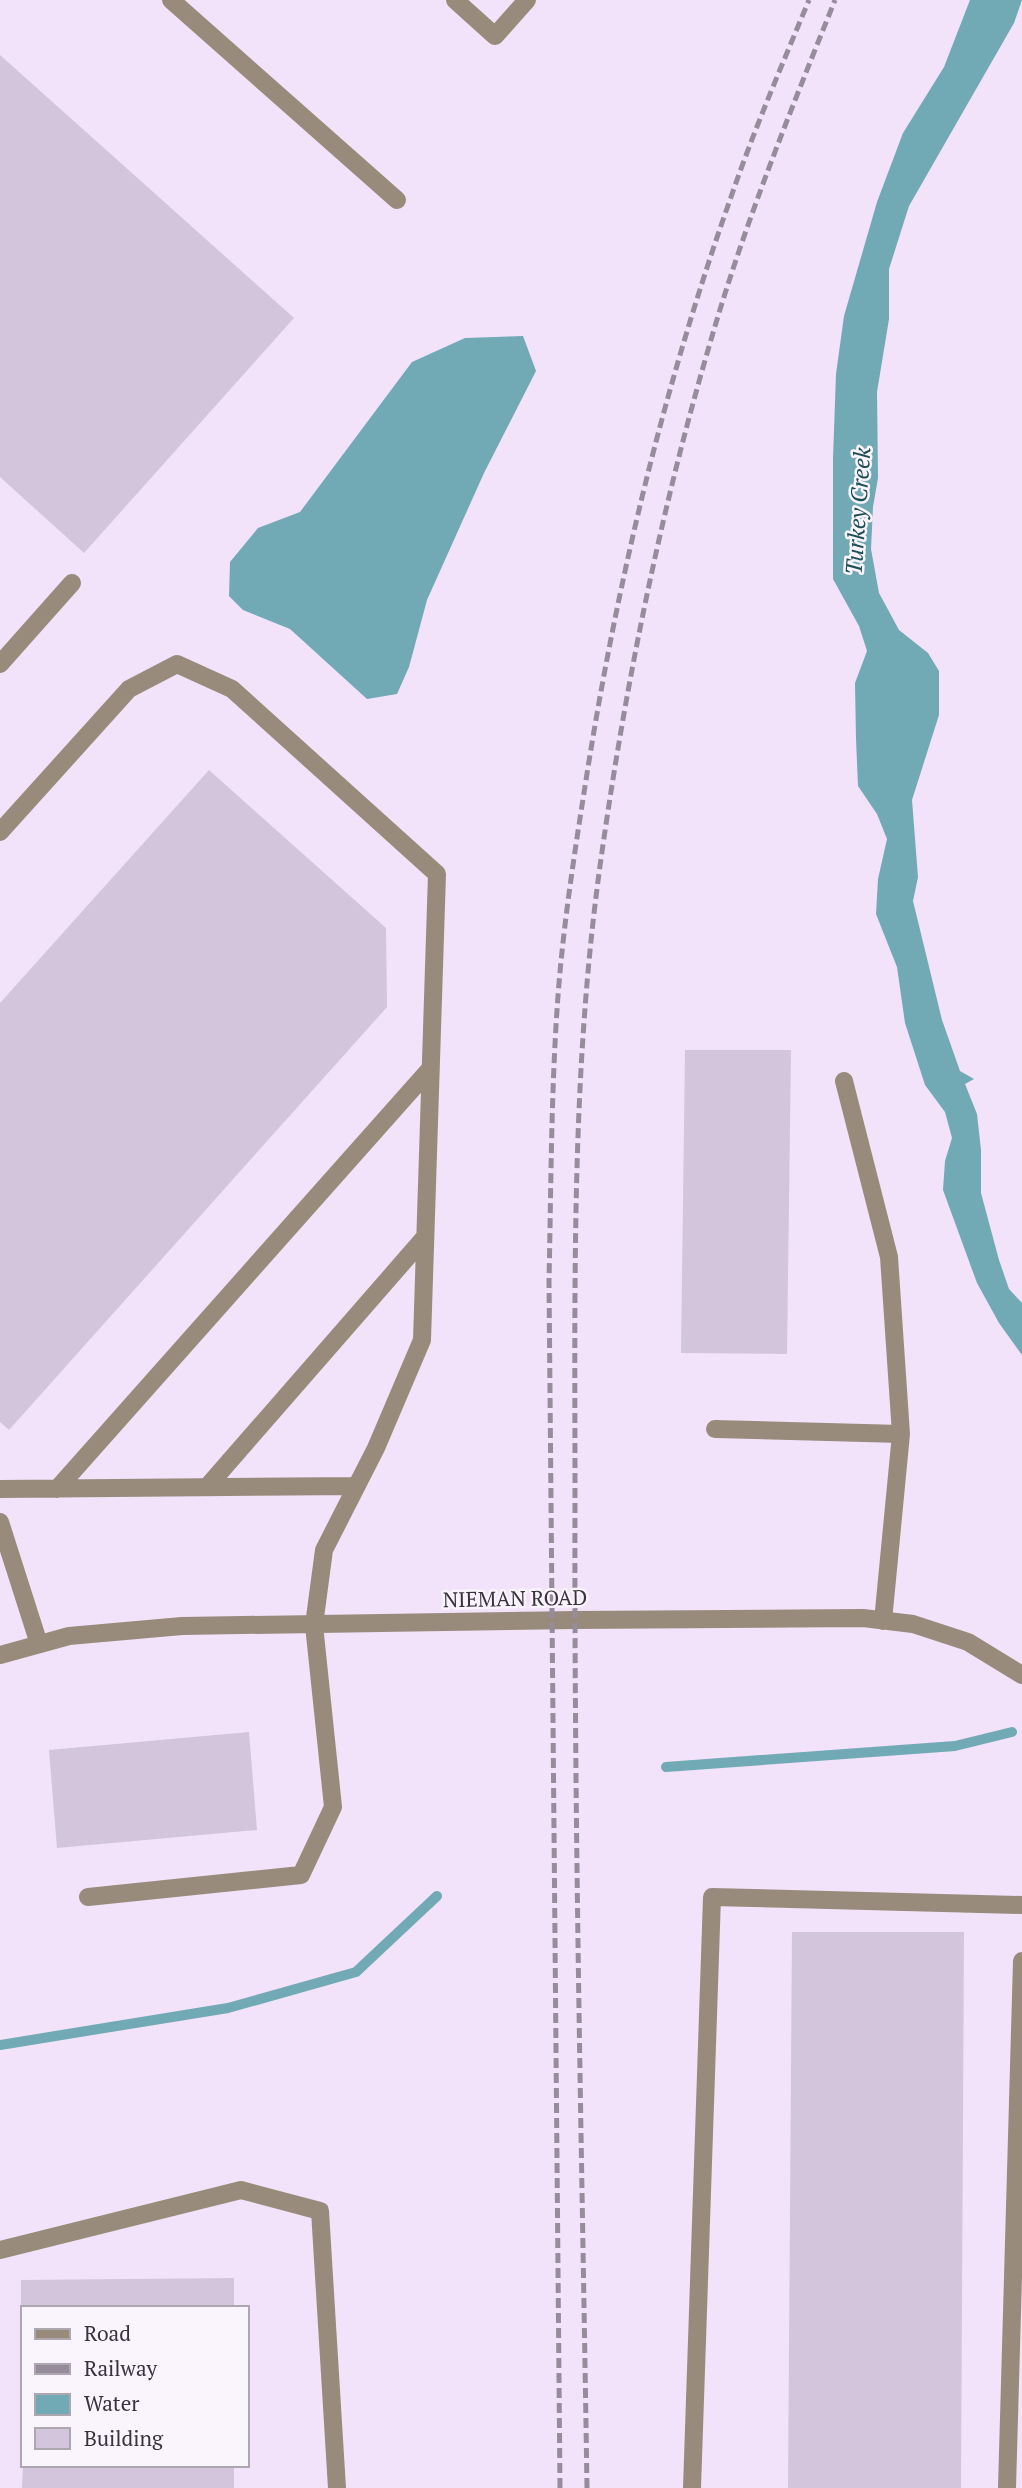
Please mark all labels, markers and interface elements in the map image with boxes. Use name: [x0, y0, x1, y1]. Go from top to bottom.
water label: Turkey Creek: [838, 445, 877, 576]
street label: NIEMAN ROAD: [443, 1583, 587, 1613]
legend: [21, 2306, 248, 2467]
text: Road: [84, 2319, 131, 2347]
text: Railway: [84, 2354, 158, 2382]
text: Water: [84, 2389, 139, 2417]
text: Building: [84, 2424, 164, 2452]

